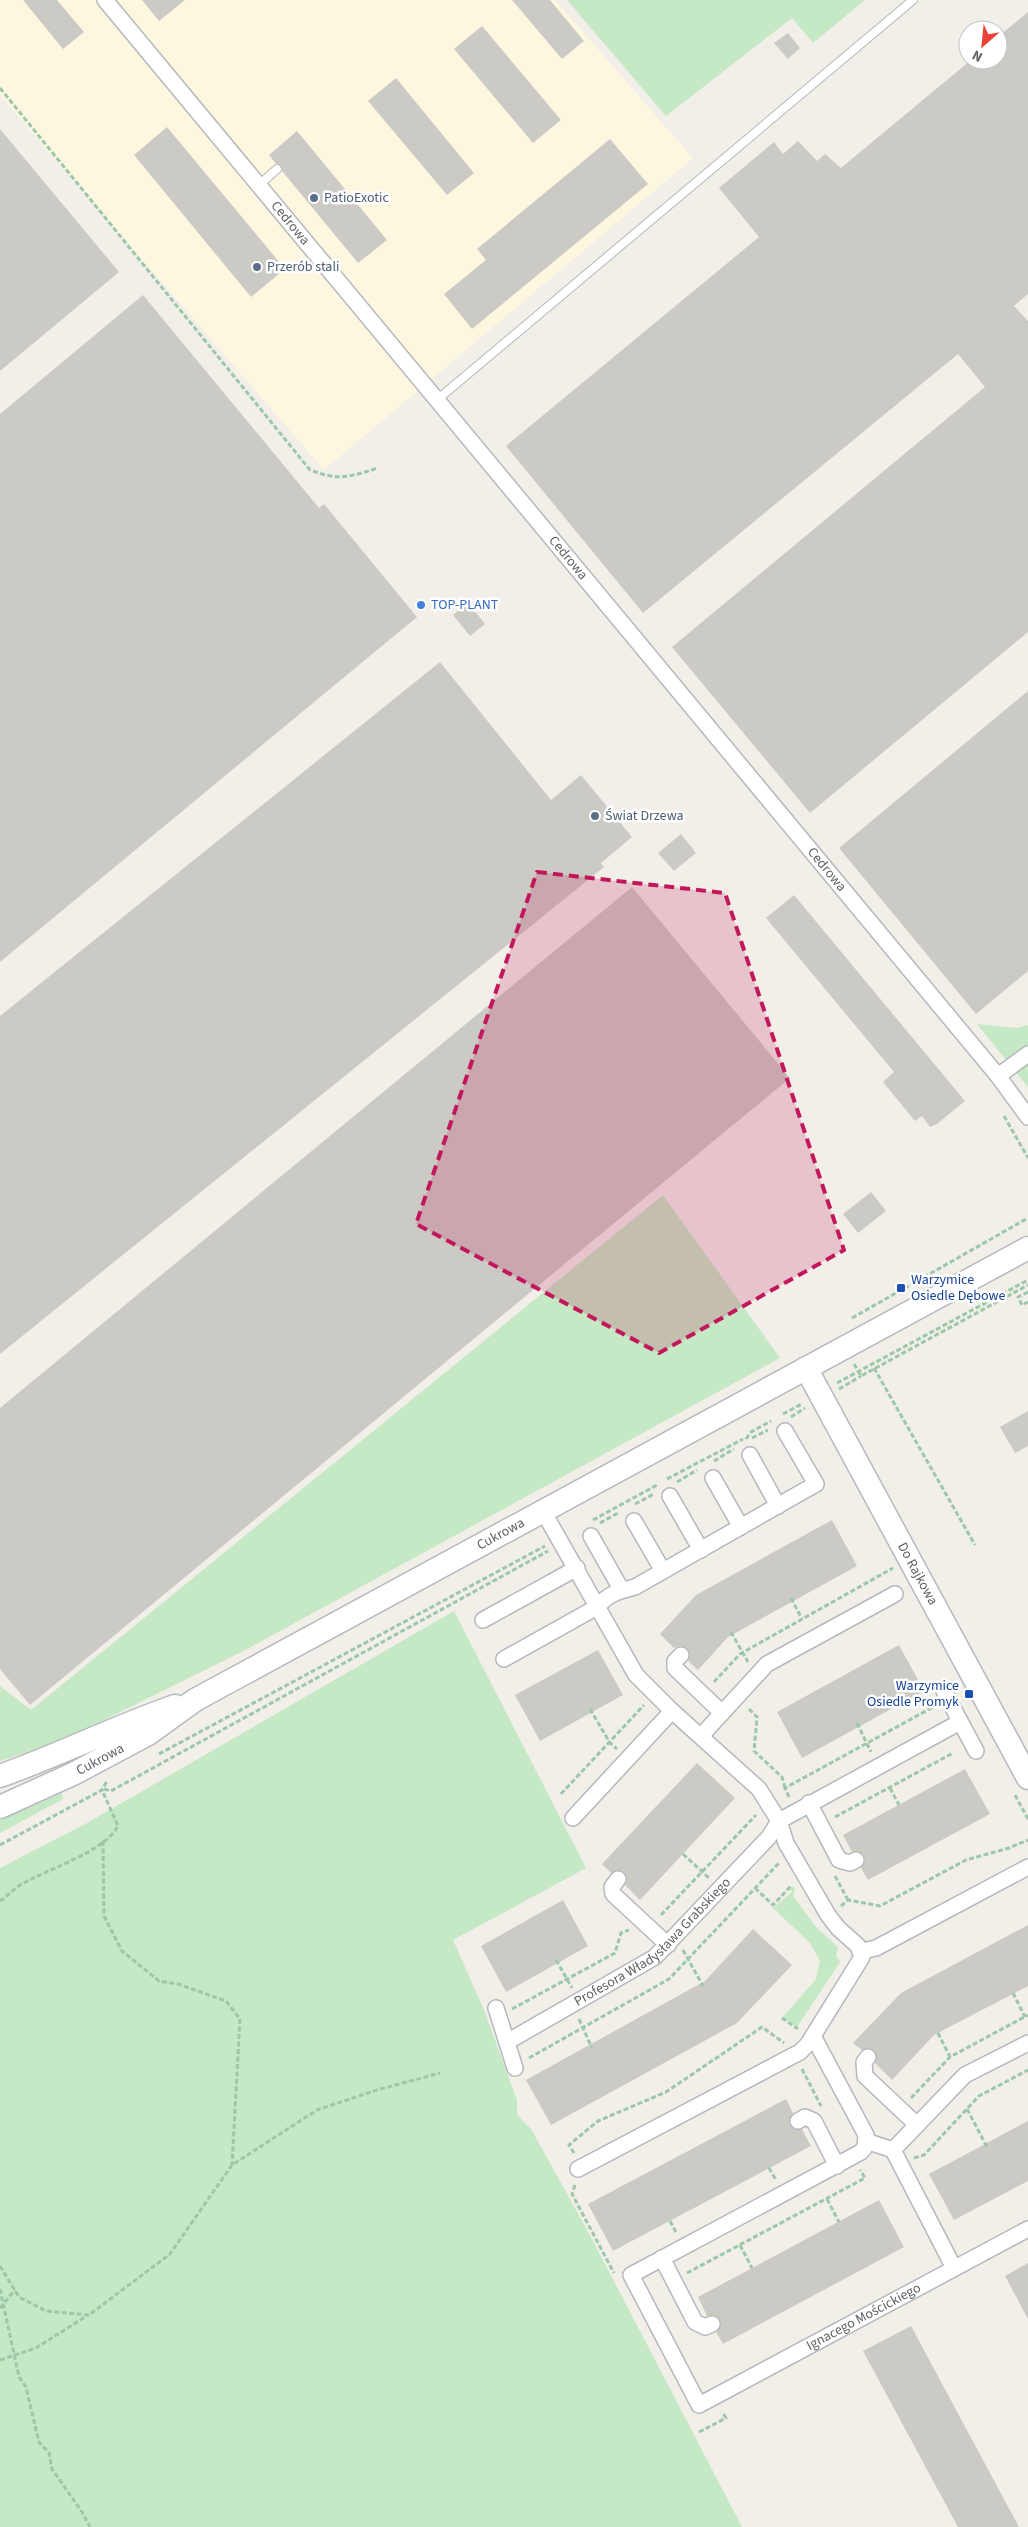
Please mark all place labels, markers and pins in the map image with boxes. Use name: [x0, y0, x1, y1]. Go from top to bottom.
place label: PatioExotic: [324, 188, 389, 208]
marker: PatioExotic: [308, 192, 320, 204]
place label: Przerób stali: [267, 257, 339, 277]
marker: Przerób stali: [251, 261, 263, 273]
place label: TOP-PLANT: [431, 595, 499, 615]
marker: TOP-PLANT: [415, 599, 427, 611]
place label: Świat Drzewa: [605, 806, 684, 826]
marker: Świat Drzewa: [589, 810, 601, 822]
place label: Warzymice Osiedle Dębowe: [911, 1270, 1005, 1306]
marker: Warzymice Osiedle Dębowe: [895, 1282, 907, 1294]
place label: Warzymice Osiedle Promyk: [867, 1676, 959, 1712]
marker: Warzymice Osiedle Promyk: [963, 1688, 975, 1700]

